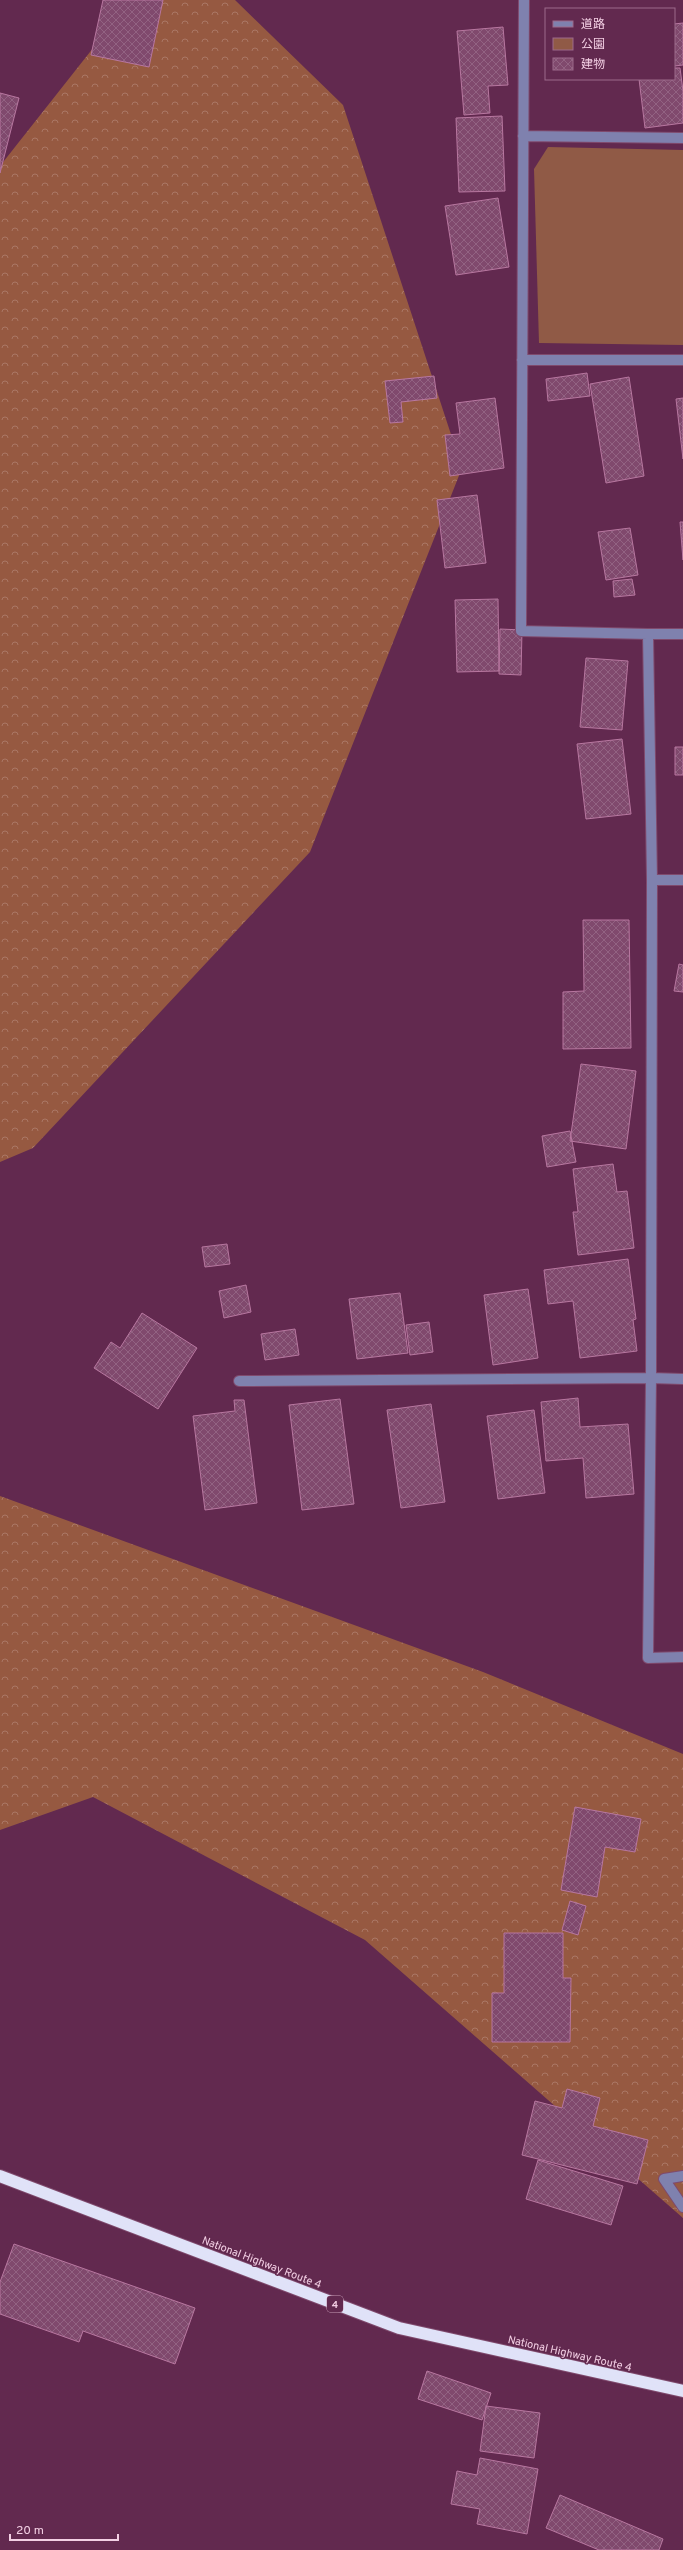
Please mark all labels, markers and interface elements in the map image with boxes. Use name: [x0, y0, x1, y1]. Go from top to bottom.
legend: [545, 8, 675, 80]
text: 道路: [581, 17, 605, 33]
text: 公園: [581, 37, 605, 53]
text: 建物: [581, 57, 605, 73]
street label: National Highway Route 4: [200, 2234, 324, 2292]
road number: 4: [327, 2296, 343, 2312]
street label: National Highway Route 4: [506, 2333, 633, 2375]
scale bar: [10, 2516, 118, 2542]
text: 20 m: [16, 2523, 44, 2539]

